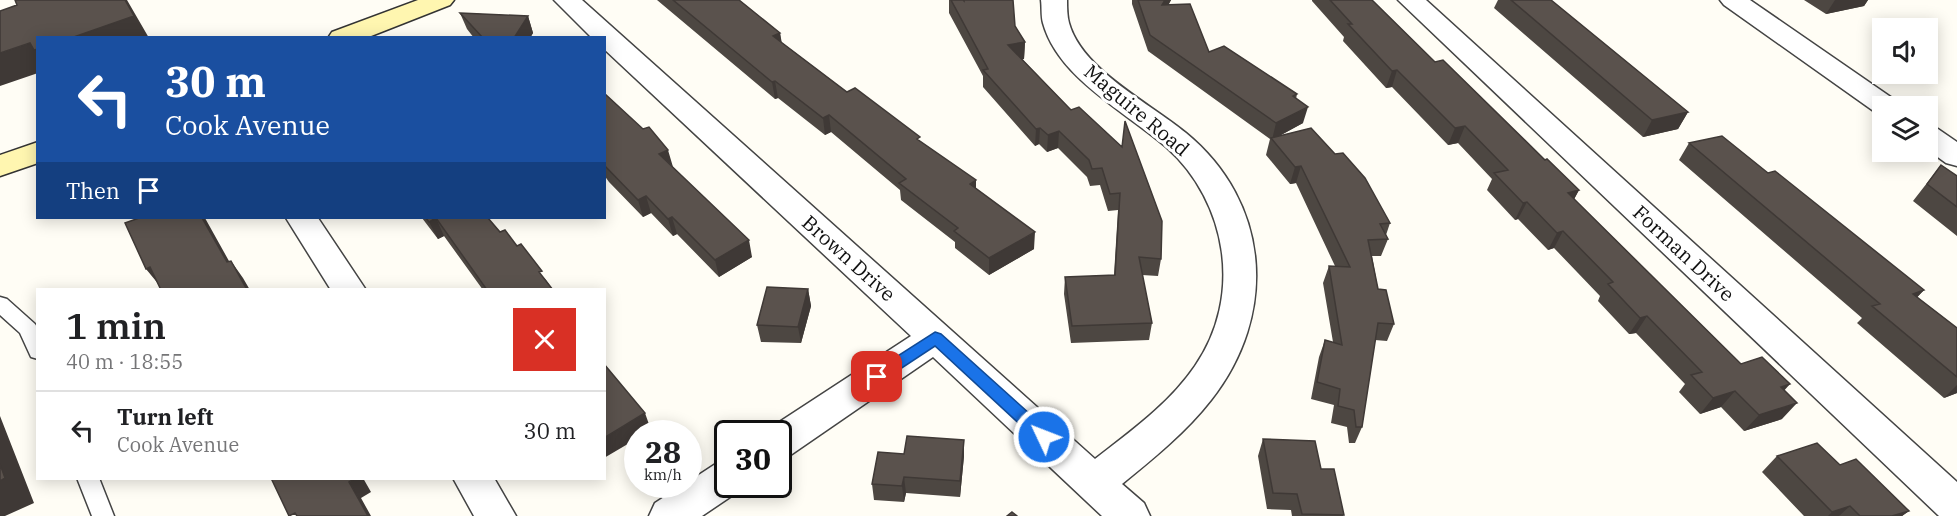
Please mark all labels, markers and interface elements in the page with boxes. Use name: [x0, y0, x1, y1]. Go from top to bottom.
map controls: [1872, 18, 1938, 162]
button: sound: [1872, 18, 1938, 84]
text: 30 m: [165, 54, 266, 109]
street label: Maguire Road: [1079, 58, 1195, 162]
icon: left: [66, 60, 144, 138]
button: layers: [1872, 96, 1938, 162]
text: Cook Avenue: [165, 107, 330, 142]
icon: arrive: [132, 174, 165, 207]
text: Then: [66, 176, 120, 205]
street label: Forman Drive: [1627, 199, 1741, 307]
street label: Brown Drive: [797, 209, 901, 307]
text: 1 min: [66, 302, 166, 349]
button: close: [513, 308, 576, 371]
text: 40 m · 18:55: [66, 348, 183, 375]
pin: [851, 351, 902, 402]
icon: arrive: [860, 360, 893, 393]
text: Turn left: [117, 402, 213, 431]
position arrow: [1012, 405, 1076, 469]
icon: left: [66, 414, 99, 447]
text: 30 m: [524, 416, 576, 445]
speed limit sign: 30: [714, 420, 792, 498]
text: Cook Avenue: [117, 431, 239, 458]
text: 28: [645, 432, 681, 471]
text: km/h: [644, 465, 682, 484]

